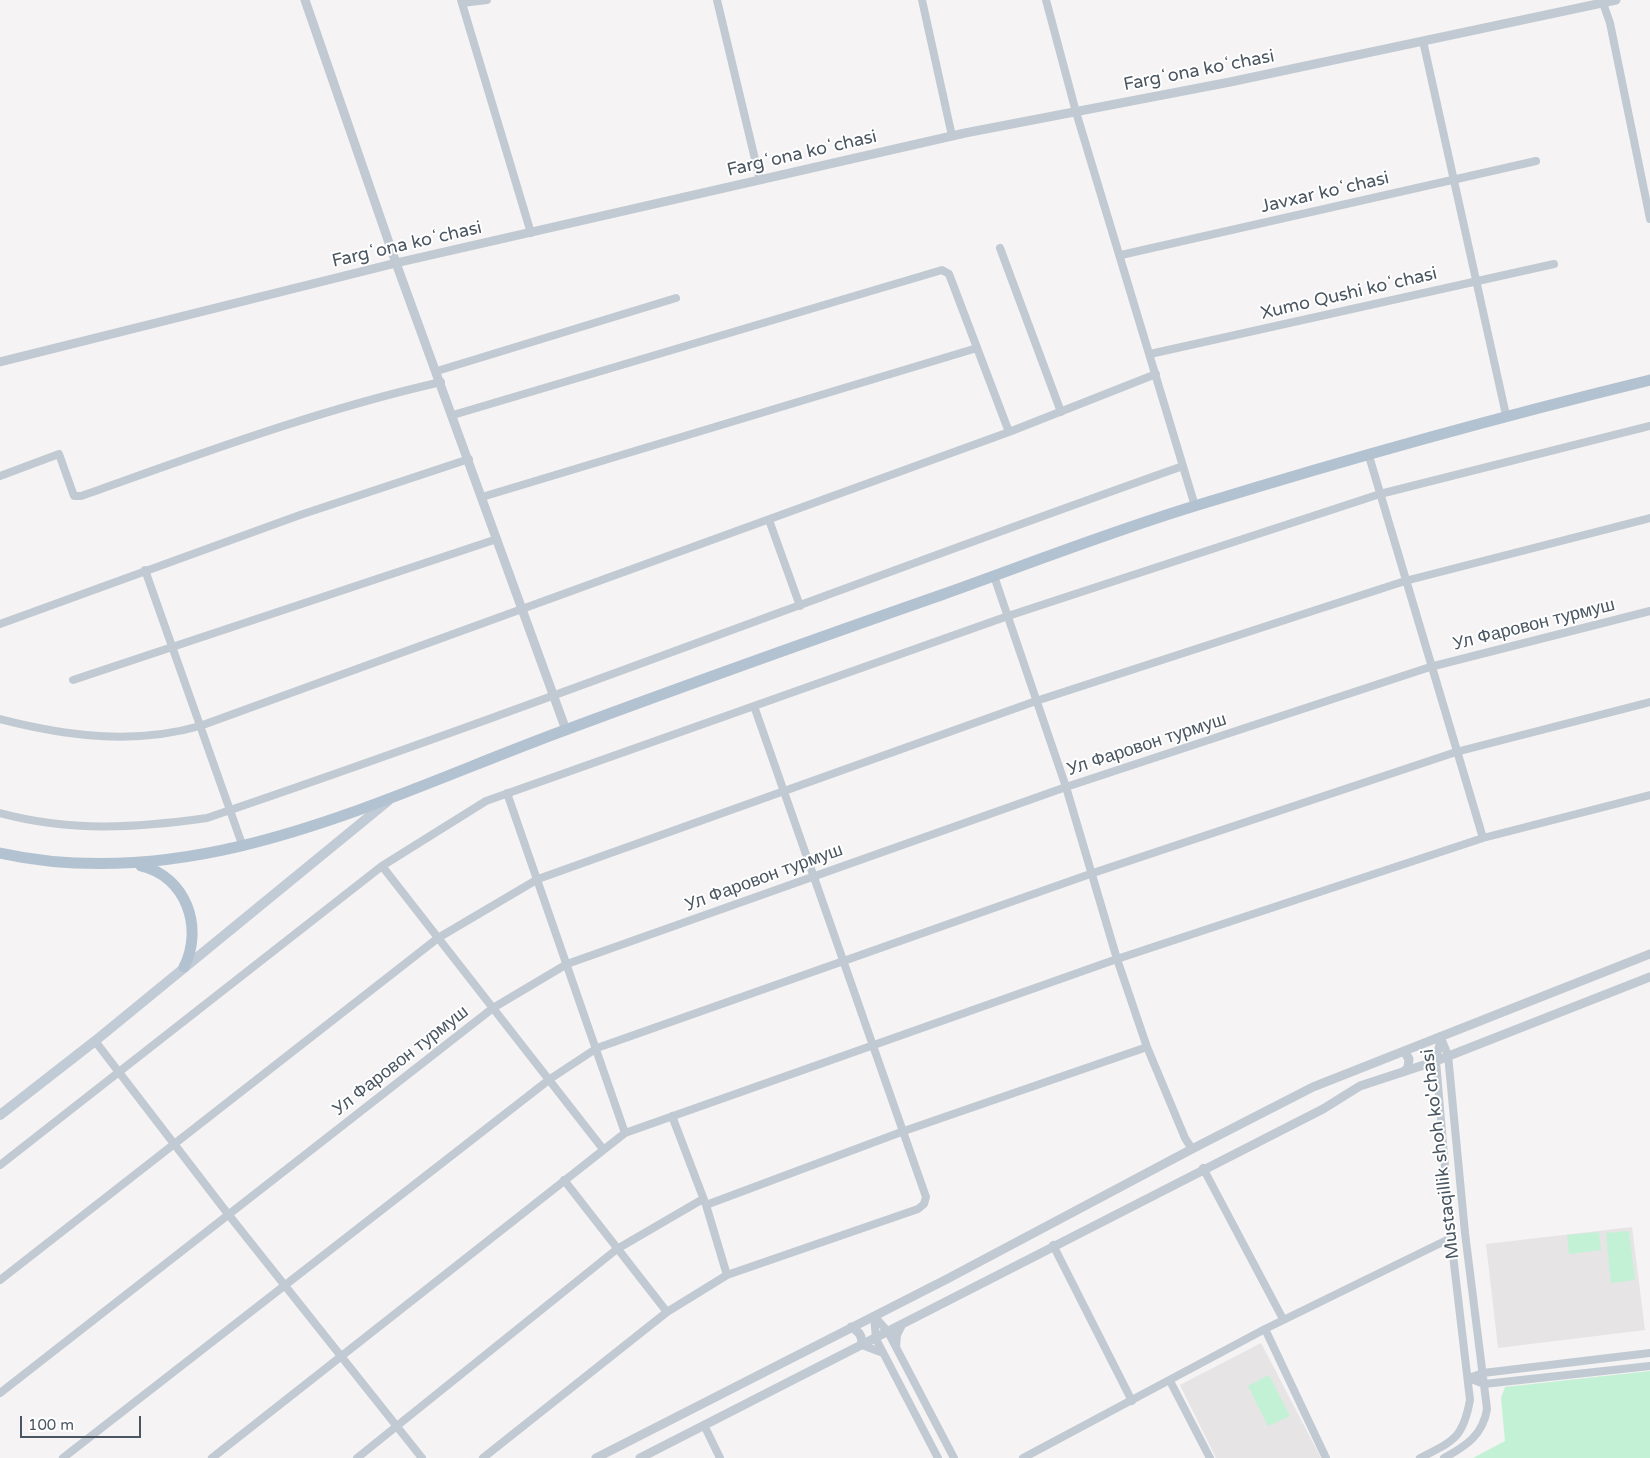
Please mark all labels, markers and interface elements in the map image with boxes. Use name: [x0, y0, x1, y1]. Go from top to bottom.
street label: Fargʻona koʻchasi: [1122, 46, 1276, 96]
street label: Fargʻona koʻchasi: [725, 126, 879, 182]
street label: Javxar koʻchasi: [1259, 168, 1391, 218]
street label: Fargʻona koʻchasi: [330, 217, 484, 273]
street label: Xumo Qushi koʻchasi: [1259, 263, 1439, 325]
street label: Ул Фаровон турмуш: [1451, 594, 1617, 656]
street label: Ул Фаровон турмуш: [1065, 709, 1229, 781]
street label: Ул Фаровон турмуш: [682, 839, 846, 917]
street label: Ул Фаровон турмуш: [329, 1001, 473, 1121]
street label: Mustaqillik shoh ko'chasi: [1417, 1048, 1465, 1260]
scale bar: [22, 1406, 144, 1438]
text: 100 m: [28, 1416, 74, 1434]

